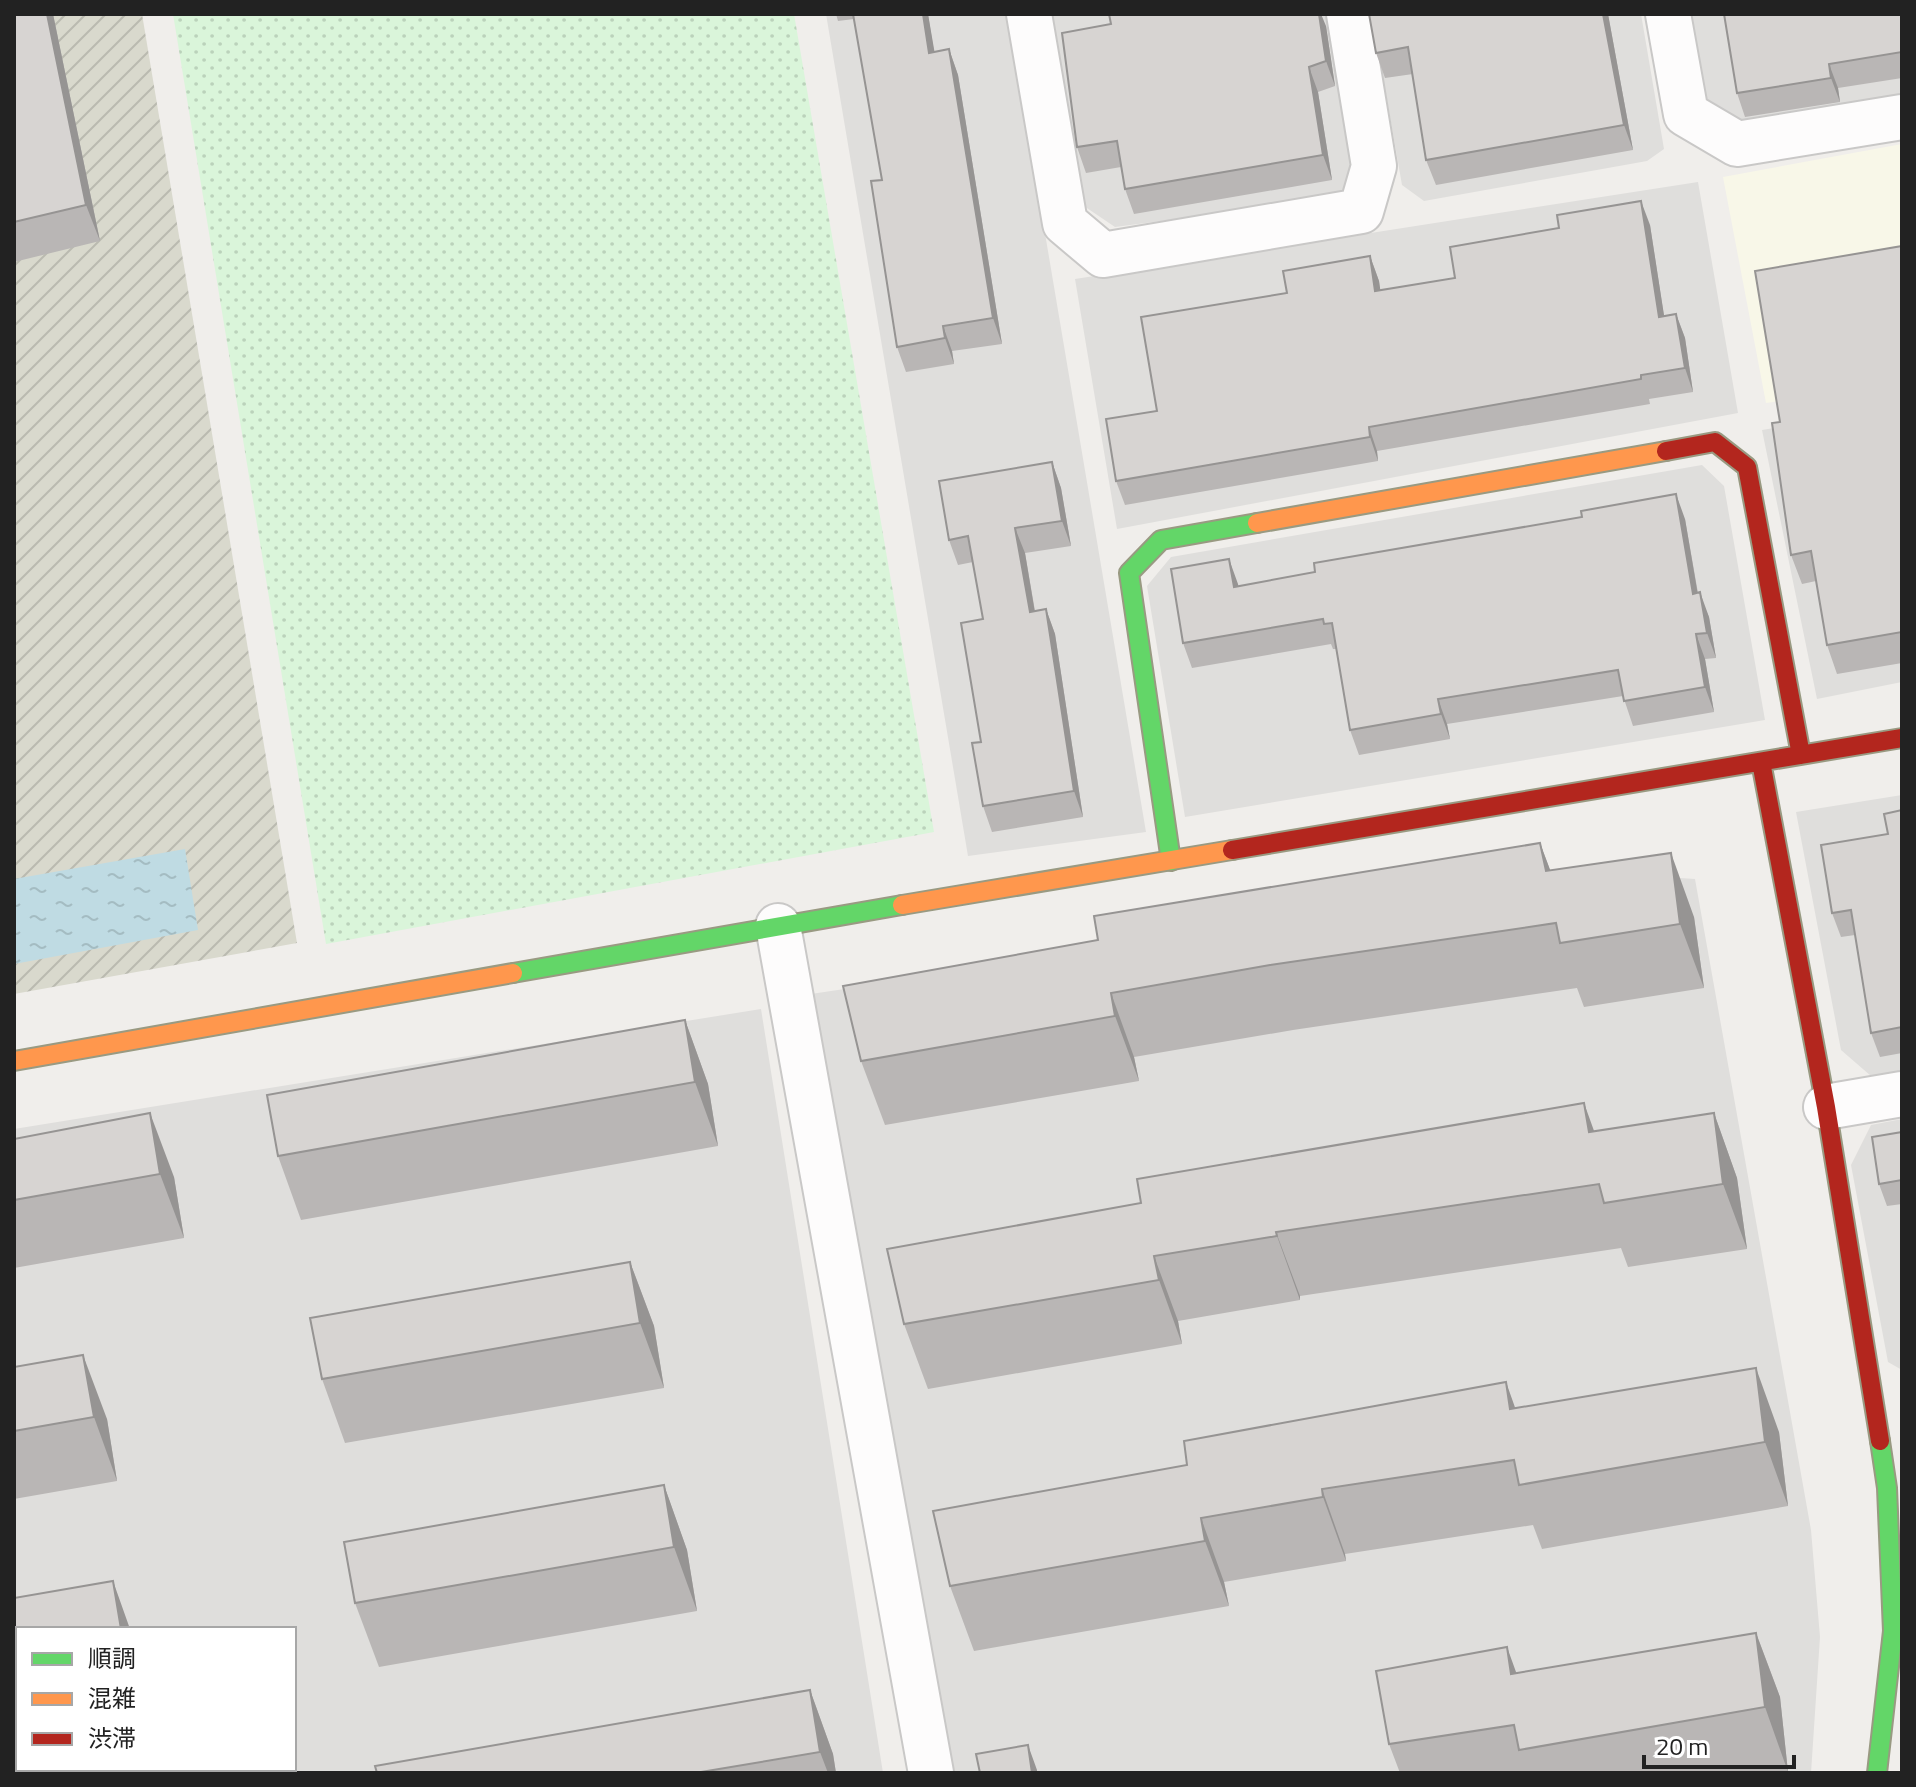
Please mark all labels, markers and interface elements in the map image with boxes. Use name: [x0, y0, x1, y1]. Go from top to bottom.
legend: [16, 1627, 296, 1771]
text: 順調: [88, 1640, 136, 1676]
text: 混雑: [88, 1680, 136, 1716]
scale bar: [1644, 1719, 1794, 1769]
text: 渋滞: [88, 1720, 136, 1756]
text: 20 m: [1656, 1728, 1708, 1764]

